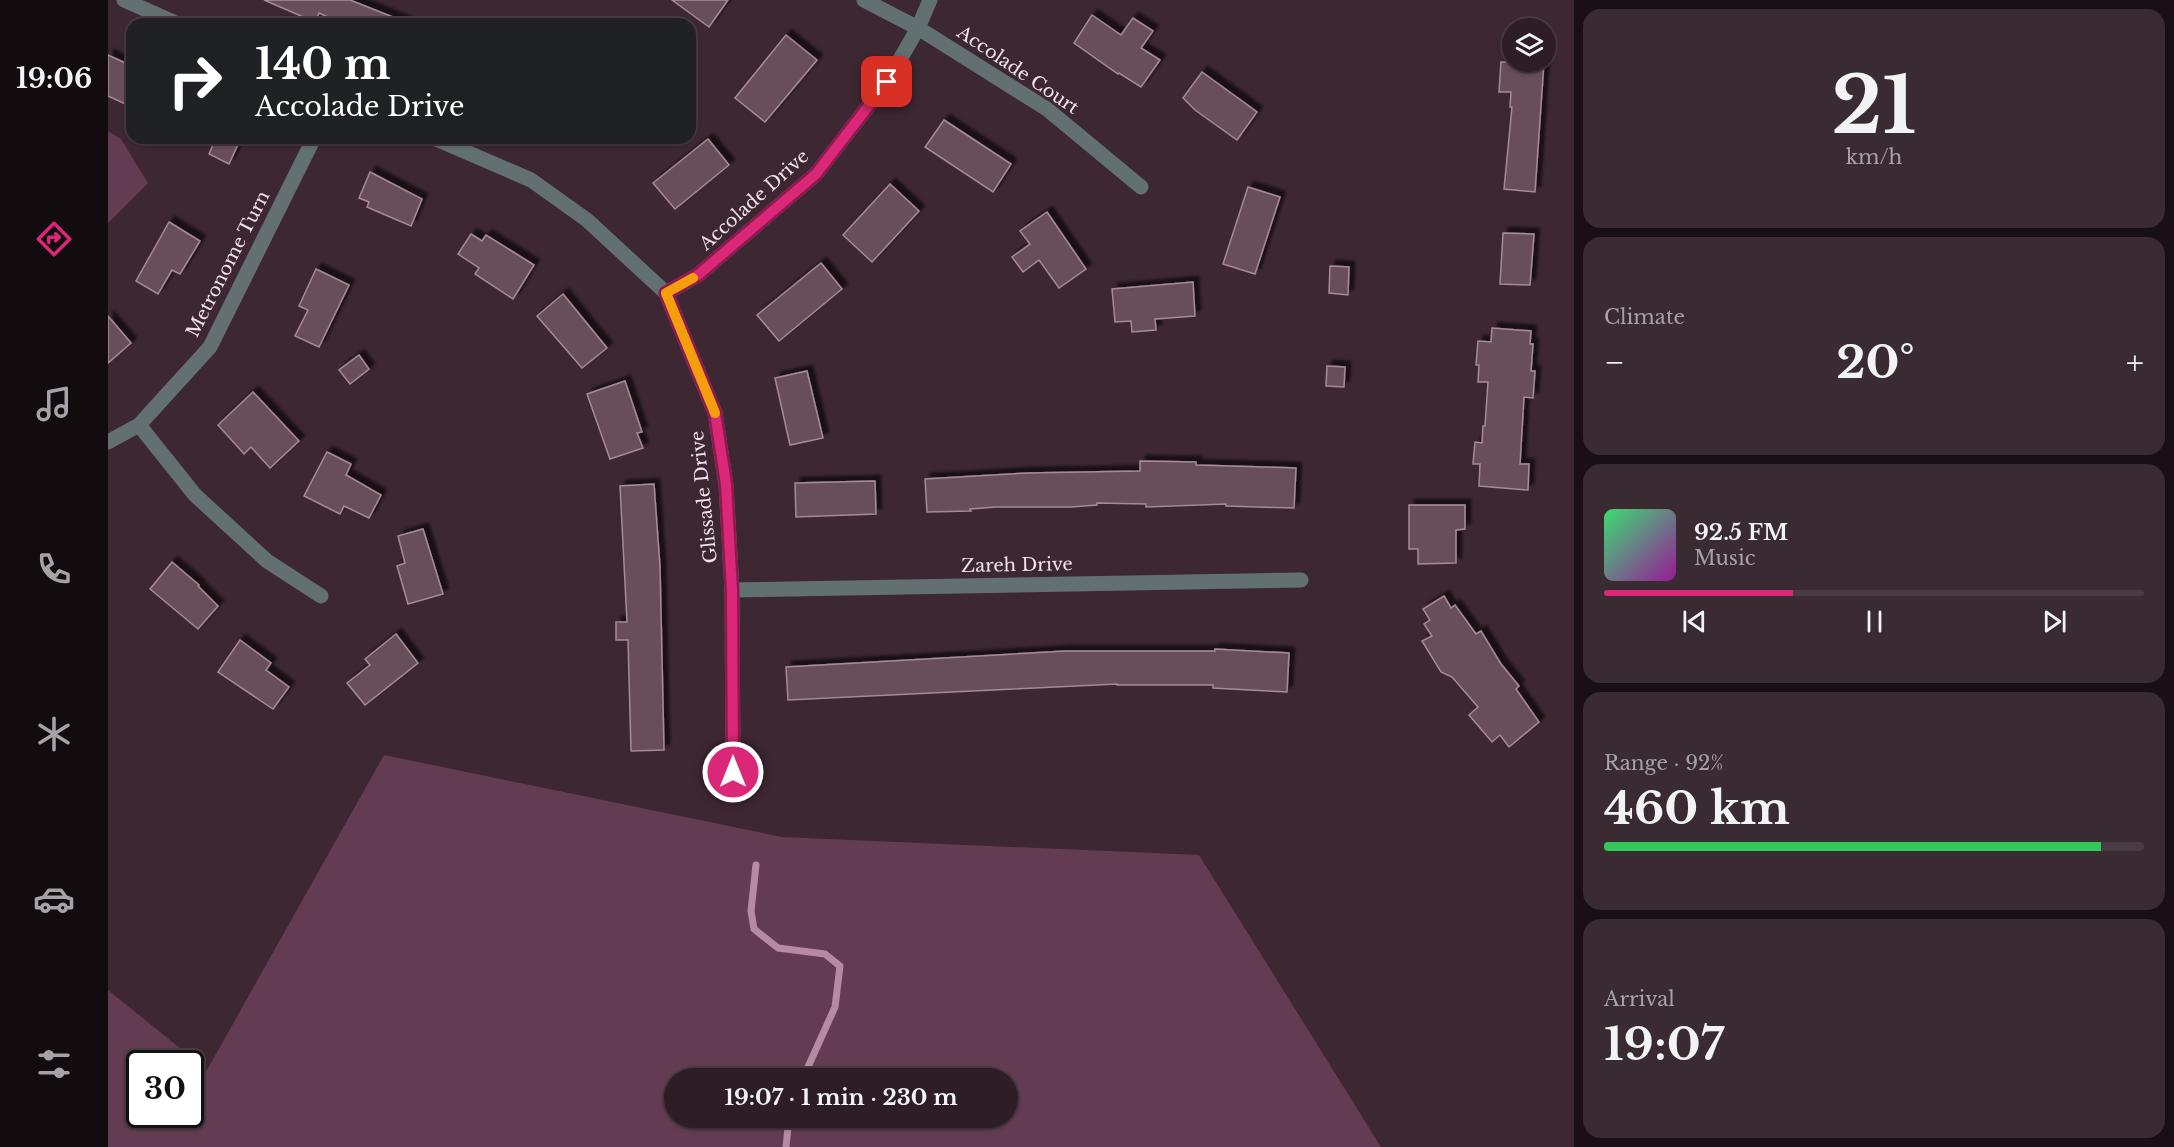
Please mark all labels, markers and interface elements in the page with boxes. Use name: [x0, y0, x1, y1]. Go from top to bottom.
map controls: [1502, 18, 1556, 72]
button: layers: [1502, 18, 1556, 72]
street label: Accolade Court: [952, 21, 1083, 119]
text: 140 m: [255, 38, 391, 90]
icon: right: [156, 42, 234, 120]
pin: [861, 56, 912, 107]
text: 21: [1832, 57, 1916, 154]
text: 19:06: [16, 62, 92, 95]
icon: arrive: [870, 65, 903, 98]
text: Accolade Drive: [255, 90, 464, 123]
street label: Accolade Drive: [694, 145, 813, 256]
text: km/h: [1846, 145, 1902, 169]
street label: Metronome Turn: [182, 187, 274, 341]
icon: directions: [33, 218, 75, 260]
text: Climate: [1604, 305, 1685, 329]
text: 20°: [1836, 334, 1915, 390]
text: −: [1604, 342, 1625, 383]
text: +: [2126, 342, 2144, 383]
icon: music: [33, 383, 75, 425]
street label: Glissade Drive: [686, 430, 722, 564]
text: 92.5 FM: [1694, 519, 1788, 546]
text: Music: [1694, 546, 1755, 570]
icon: phone: [33, 548, 75, 590]
street label: Zareh Drive: [961, 553, 1073, 577]
icon: previous: [1678, 605, 1711, 638]
icon: pause: [1858, 605, 1891, 638]
icon: next: [2038, 605, 2071, 638]
icon: climate: [33, 713, 75, 755]
position arrow: [701, 740, 765, 804]
text: Range · 92%: [1604, 751, 1724, 775]
text: 460 km: [1604, 780, 1790, 836]
icon: car: [33, 878, 75, 920]
text: Arrival: [1604, 987, 1675, 1011]
text: 19:07: [1604, 1016, 1724, 1072]
icon: filters: [33, 1043, 75, 1085]
speed limit sign: 30: [126, 1050, 204, 1128]
text: 19:07 · 1 min · 230 m: [724, 1084, 958, 1111]

